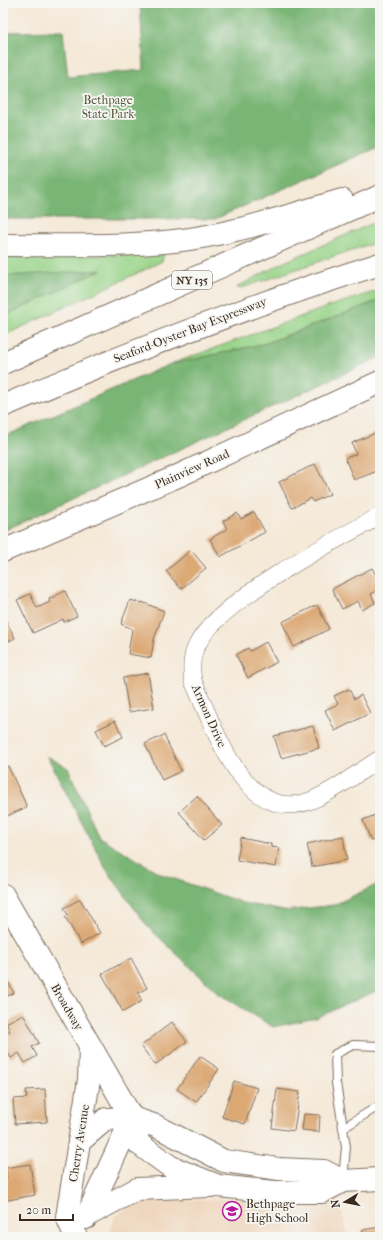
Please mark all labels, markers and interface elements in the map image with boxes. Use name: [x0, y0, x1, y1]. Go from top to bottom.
park label: Bethpage State Park: [82, 93, 135, 121]
road number: NY 135: [172, 271, 212, 289]
street label: Seaford-Oyster Bay Expressway: [112, 294, 269, 366]
street label: Plainview Road: [153, 446, 232, 492]
street label: Armon Drive: [188, 681, 229, 750]
street label: Broadway: [48, 981, 86, 1033]
street label: Cherry Avenue: [66, 1103, 92, 1183]
north arrow: [325, 1182, 365, 1222]
scale bar: [20, 1196, 73, 1222]
place label: Bethpage High School: [246, 1197, 309, 1225]
text: N: [328, 1198, 343, 1209]
school or university icon: Bethpage High School: [221, 1200, 243, 1222]
text: 20 m: [26, 1203, 51, 1217]

